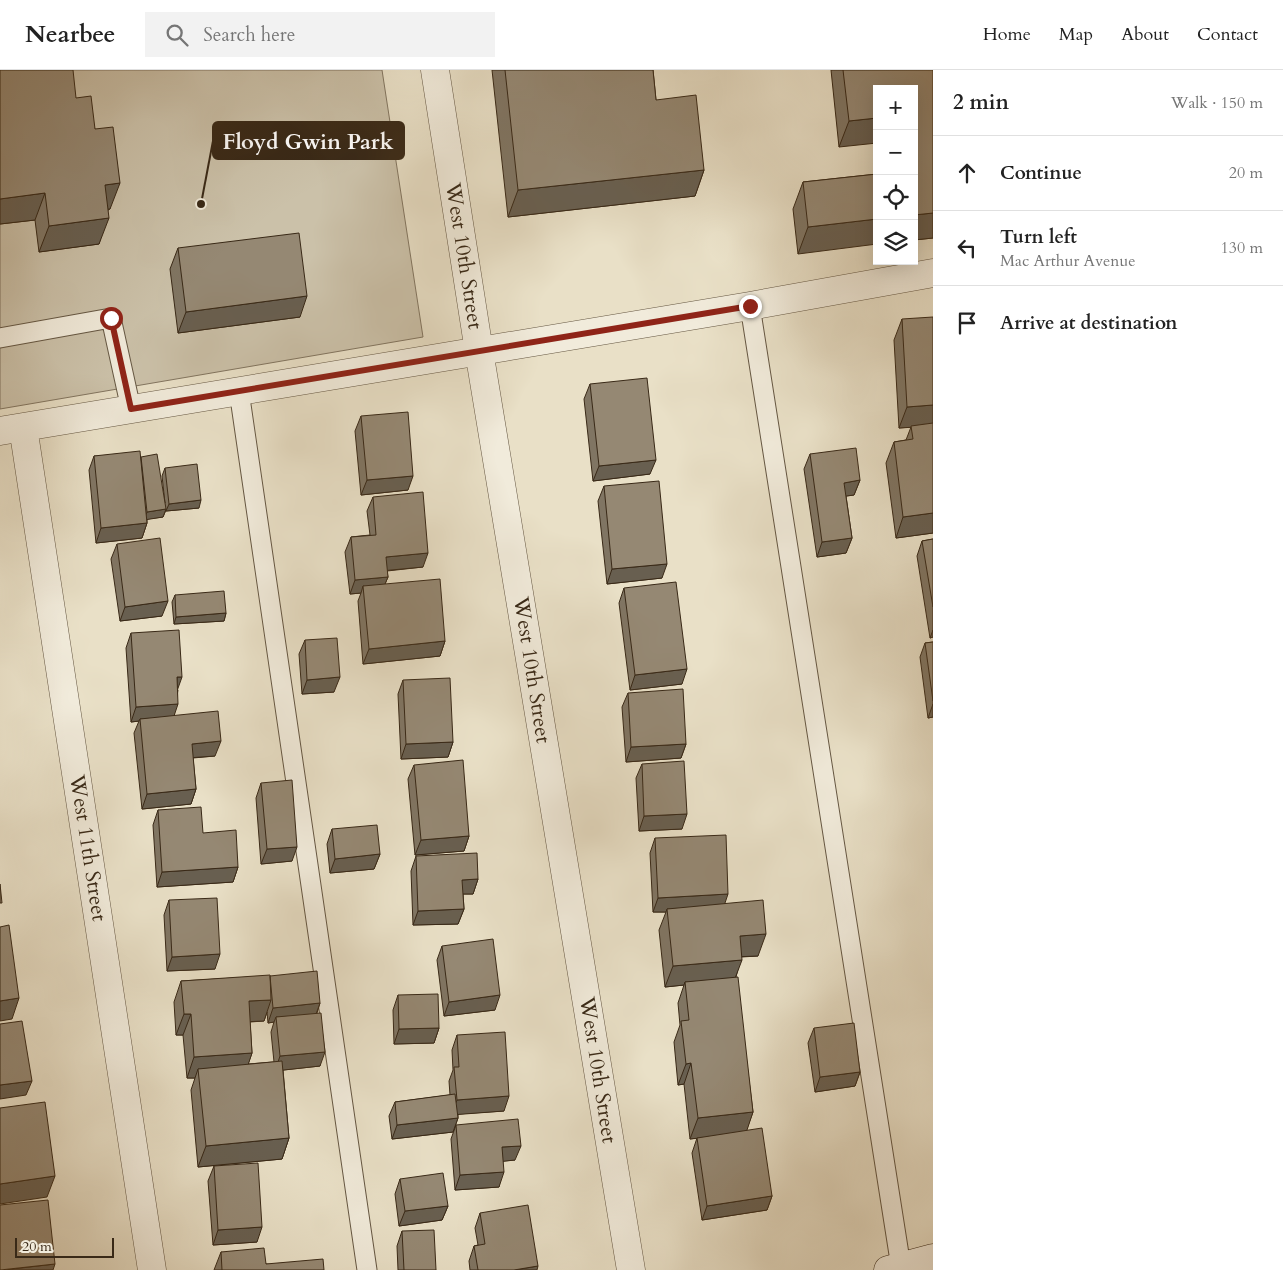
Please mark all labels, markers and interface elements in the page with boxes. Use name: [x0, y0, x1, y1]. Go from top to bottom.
search box: [145, 12, 495, 57]
text: Nearbee: [25, 18, 115, 51]
icon: search: [163, 21, 191, 49]
text: Search here: [203, 22, 295, 48]
text: Home: [983, 22, 1031, 47]
text: Map: [1059, 22, 1093, 47]
text: About: [1121, 22, 1169, 47]
text: Contact: [1197, 22, 1258, 47]
map controls: [873, 85, 918, 265]
button: +: [873, 85, 918, 130]
text: 2 min: [953, 88, 1009, 117]
text: Walk · 150 m: [1171, 92, 1263, 114]
callout: Floyd Gwin Park: [213, 122, 404, 159]
text: Floyd Gwin Park: [223, 127, 394, 157]
button: −: [873, 130, 918, 175]
icon: ahead: [953, 159, 981, 187]
text: Continue: [1000, 160, 1082, 186]
text: 20 m: [1229, 162, 1263, 184]
button: locate: [873, 175, 918, 220]
street label: West 10th Street: [438, 180, 490, 332]
button: layers: [873, 220, 918, 265]
text: Turn left: [1000, 224, 1077, 250]
icon: left: [953, 234, 981, 262]
text: 130 m: [1221, 237, 1263, 259]
text: Mac Arthur Avenue: [1000, 250, 1135, 272]
route end: [739, 295, 762, 318]
route start: [100, 307, 123, 330]
icon: arrive: [953, 309, 981, 337]
text: Arrive at destination: [1000, 310, 1177, 336]
street label: West 10th Street: [506, 594, 558, 746]
street label: West 11th Street: [62, 772, 114, 924]
street label: West 10th Street: [572, 994, 624, 1146]
scale bar: [15, 1235, 114, 1258]
text: 20 m: [22, 1237, 52, 1256]

